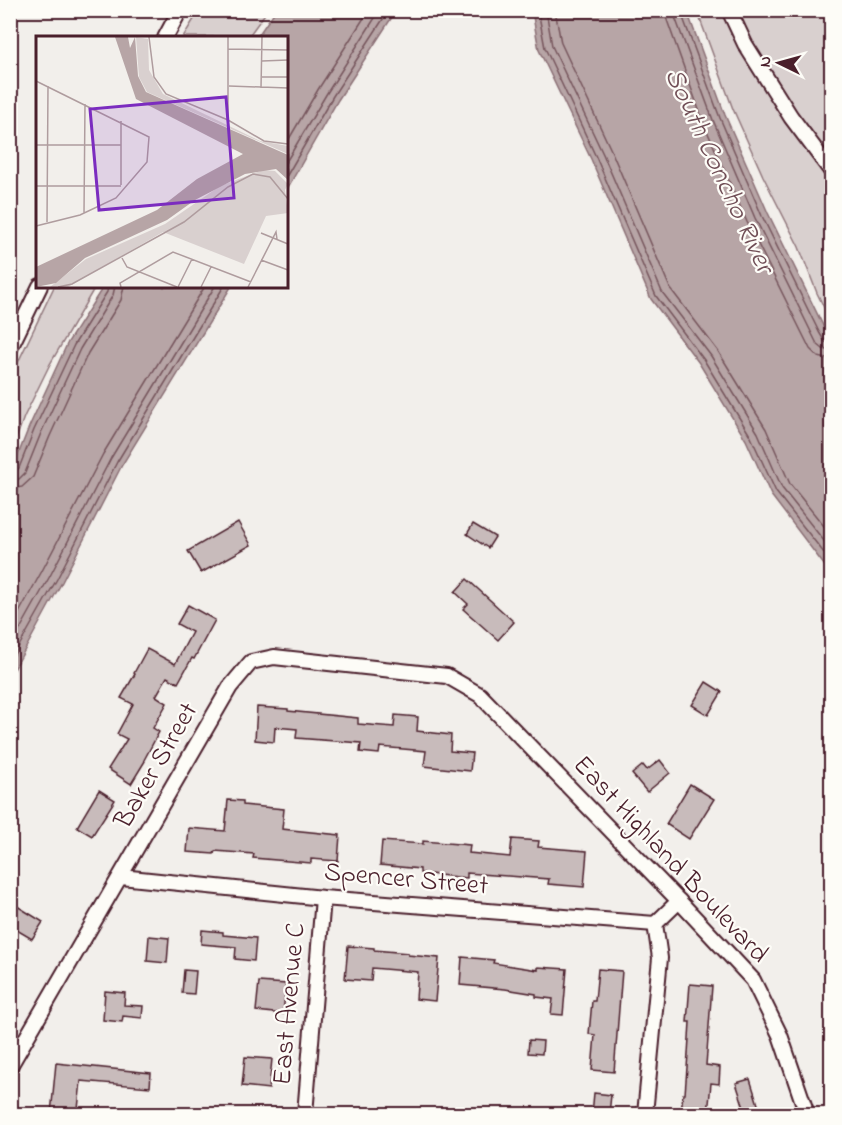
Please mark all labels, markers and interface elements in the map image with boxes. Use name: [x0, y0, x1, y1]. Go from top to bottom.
north arrow: [749, 33, 809, 93]
inset map: [36, 36, 288, 288]
text: N: [754, 55, 778, 68]
water label: South Concho River: [652, 61, 785, 284]
street label: Baker Street: [105, 696, 209, 837]
street label: East Highland Boulevard: [563, 747, 777, 973]
street label: Spencer Street: [322, 853, 490, 907]
street label: East Avenue C: [263, 921, 317, 1087]

